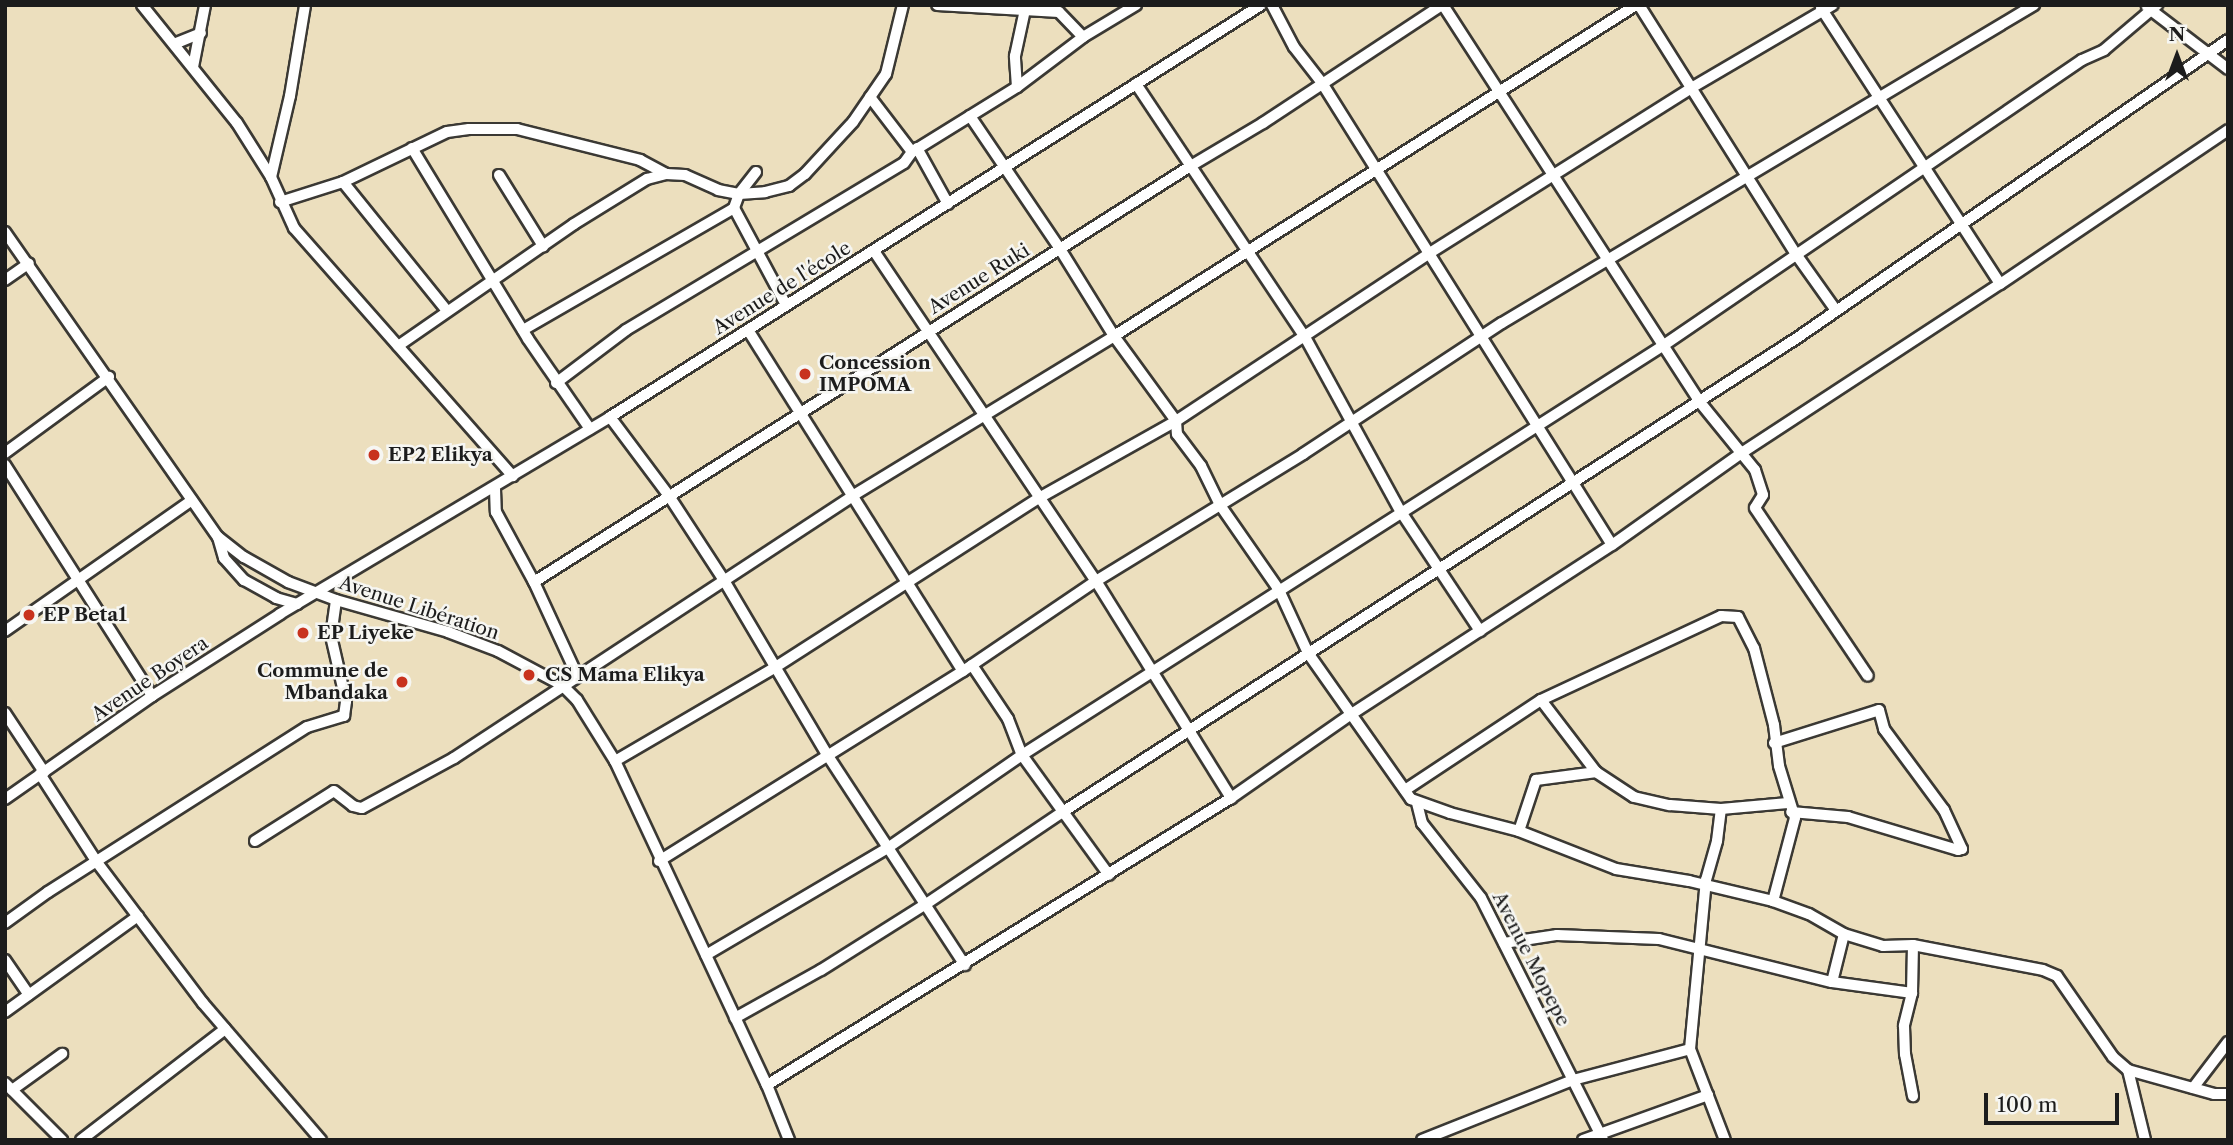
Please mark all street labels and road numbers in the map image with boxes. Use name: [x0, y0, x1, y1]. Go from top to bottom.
street label: Avenue de l'école: [709, 237, 855, 339]
street label: Avenue Ruki: [924, 239, 1034, 319]
street label: Avenue Libération: [336, 571, 502, 645]
street label: Avenue Boyera: [87, 632, 213, 726]
street label: Avenue Mopepe: [1487, 888, 1575, 1030]

